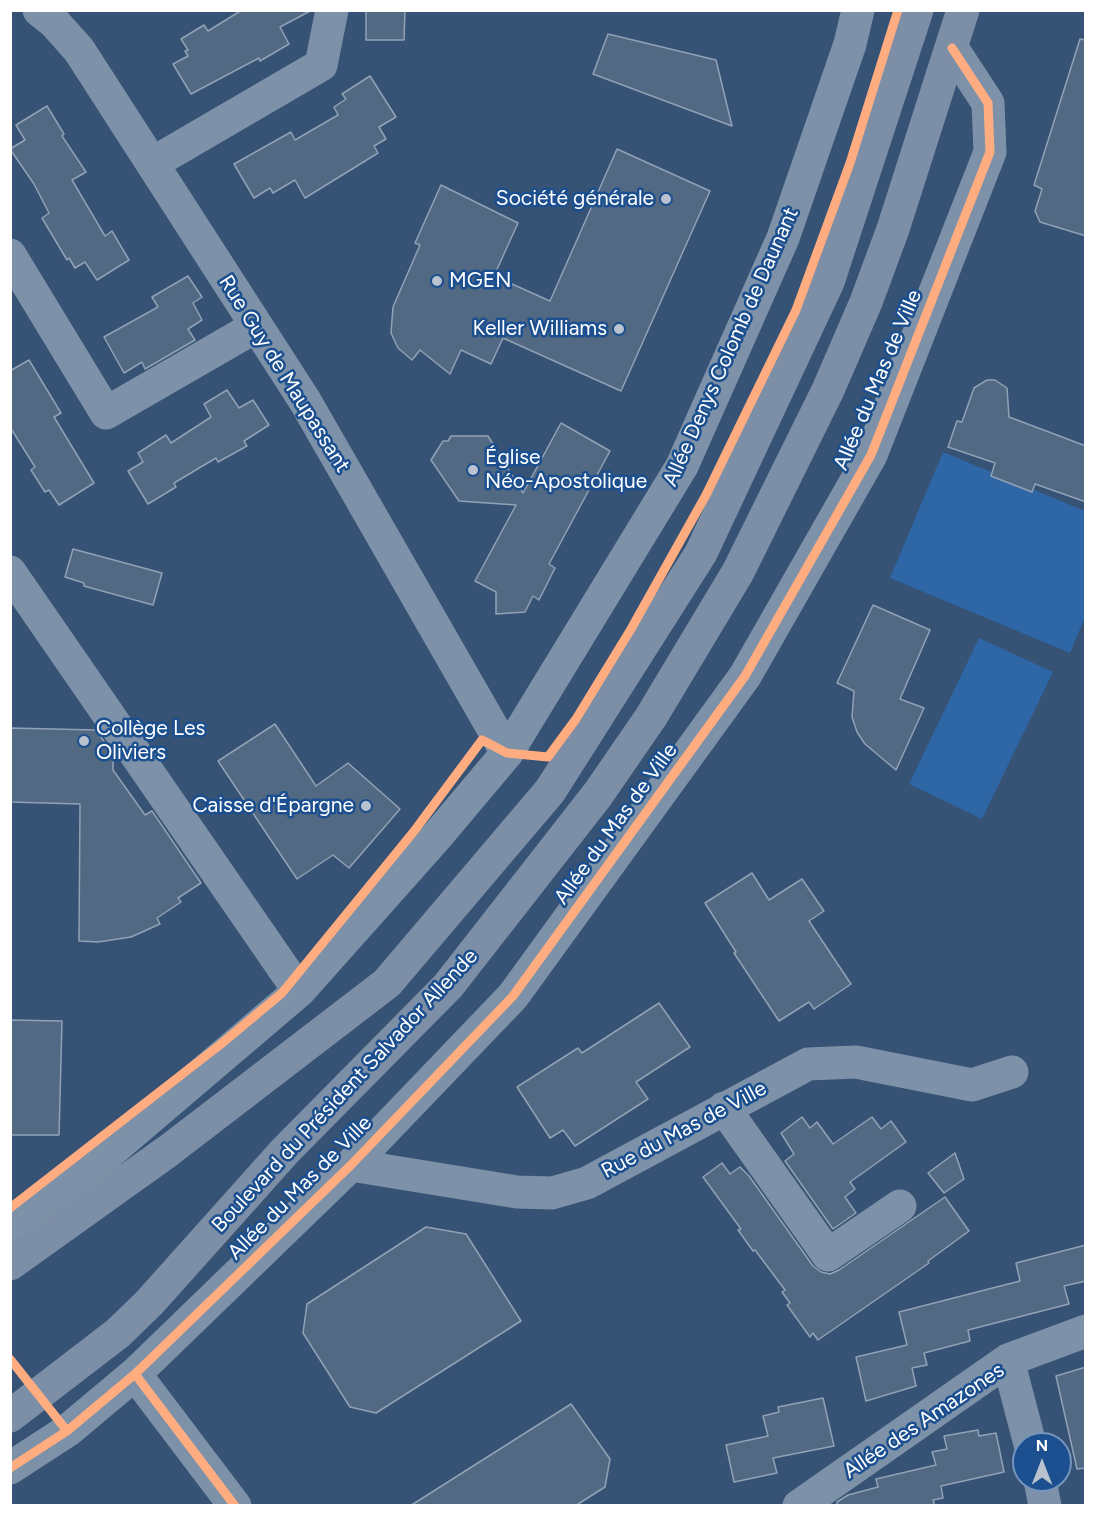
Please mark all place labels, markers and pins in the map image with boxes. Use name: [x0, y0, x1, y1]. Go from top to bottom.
place label: Société générale: [496, 186, 654, 212]
marker: Société générale: [659, 192, 673, 206]
place label: MGEN: [449, 268, 511, 294]
marker: MGEN: [430, 274, 444, 288]
place label: Keller Williams: [472, 316, 607, 342]
marker: Keller Williams: [612, 322, 626, 336]
place label: Église Néo-Apostolique: [485, 445, 647, 495]
marker: Église Néo-Apostolique: [466, 463, 480, 477]
place label: Collège Les Oliviers: [96, 716, 205, 766]
marker: Collège Les Oliviers: [77, 734, 91, 748]
place label: Caisse d'Épargne: [192, 793, 354, 819]
marker: Caisse d'Épargne: [359, 799, 373, 813]

